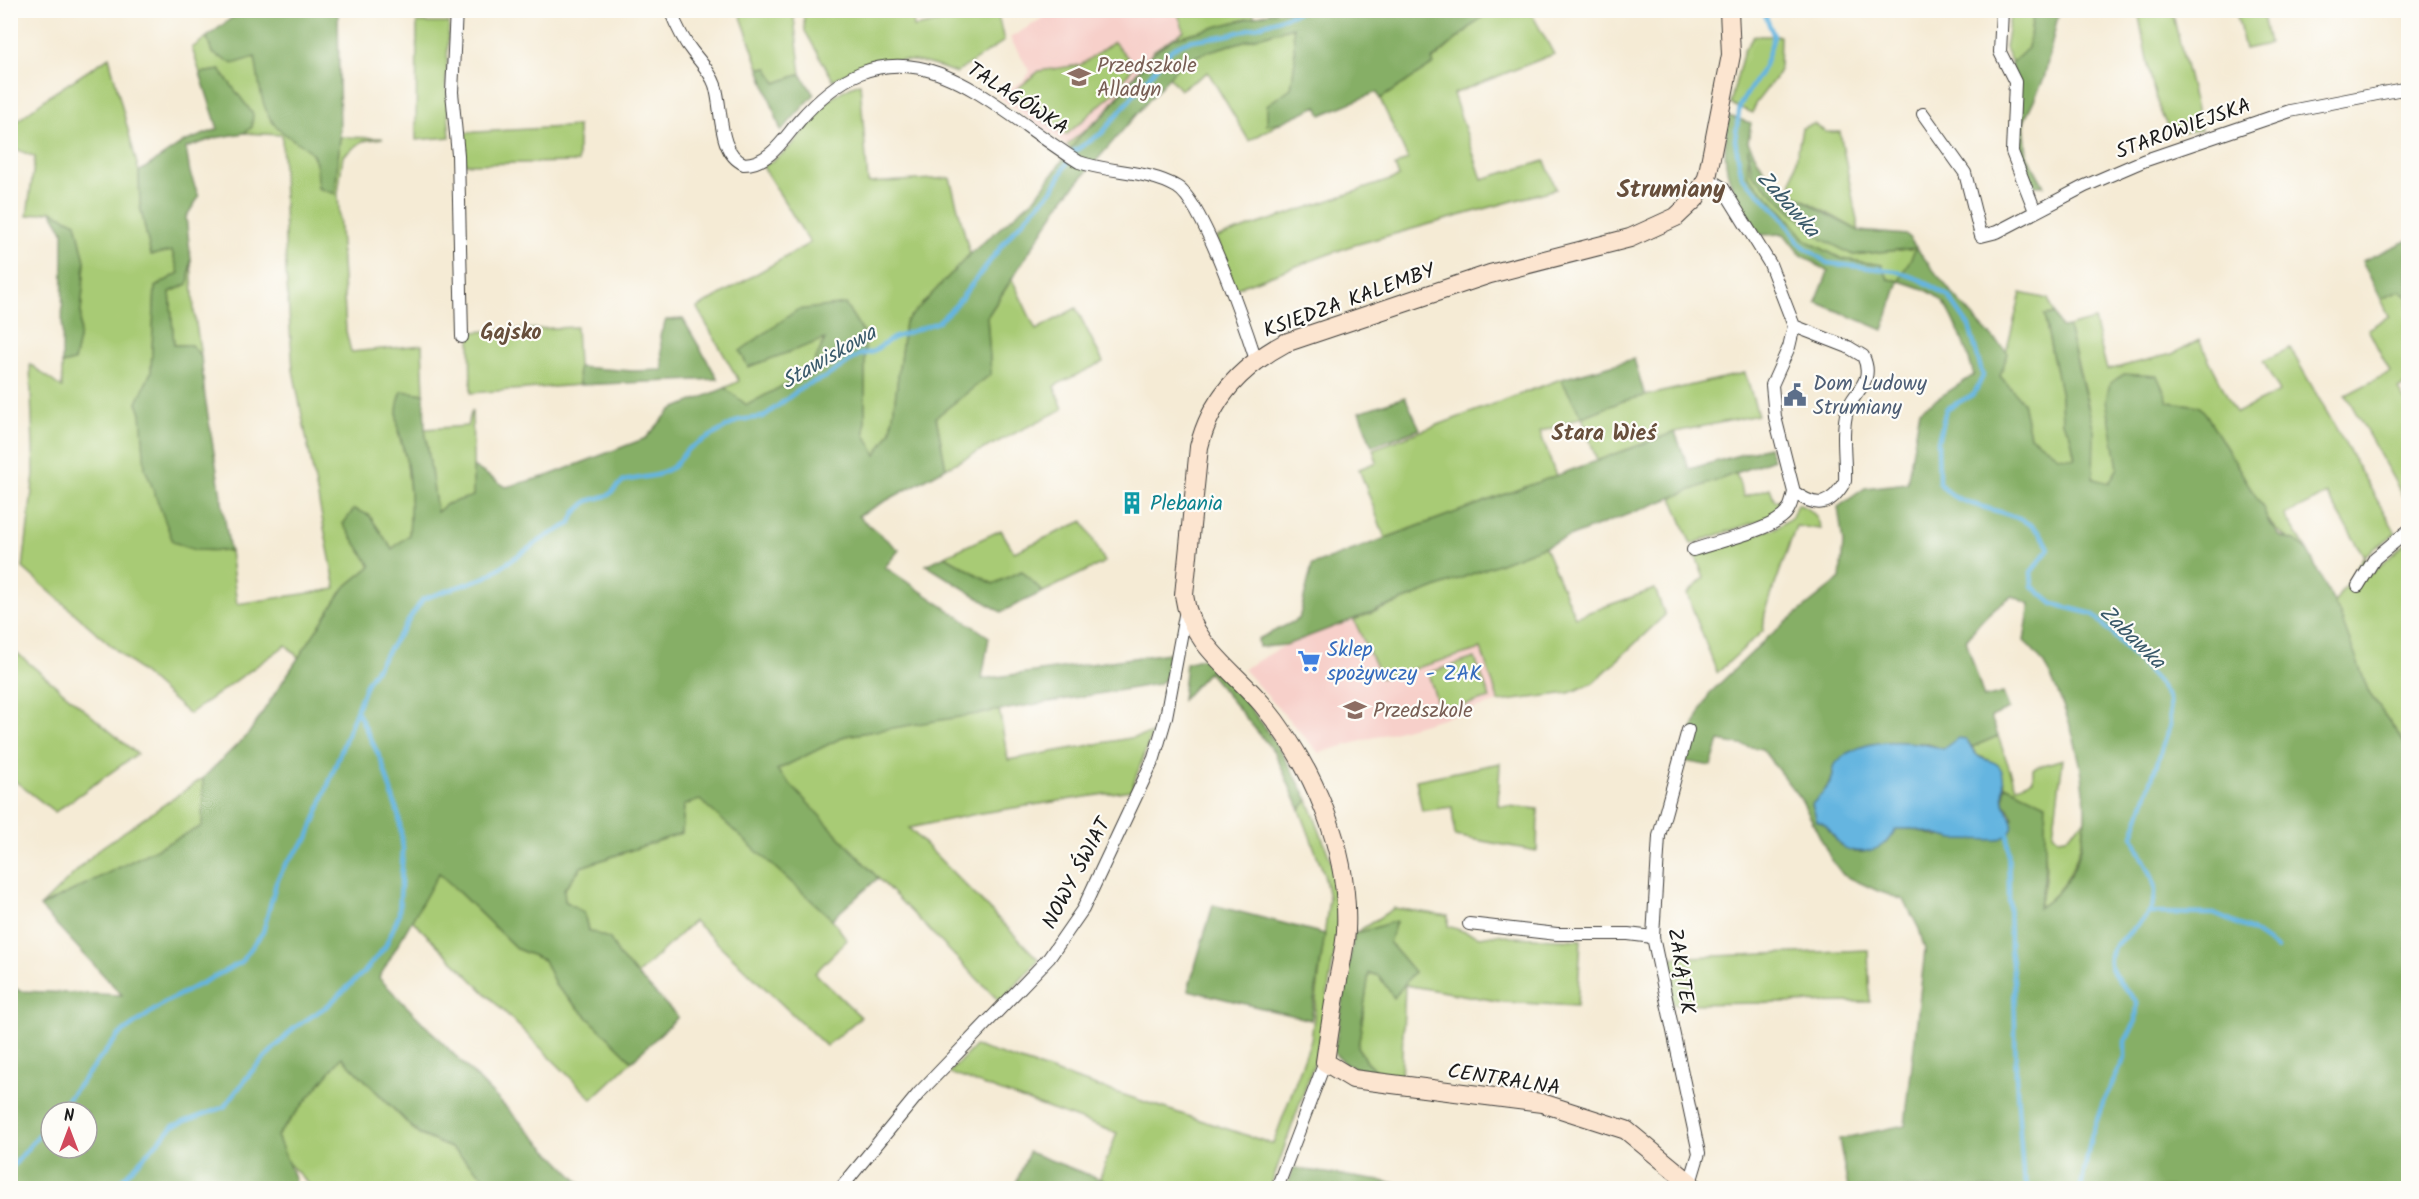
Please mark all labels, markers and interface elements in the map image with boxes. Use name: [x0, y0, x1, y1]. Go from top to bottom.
place label: Przedszkole Alladyn: [1097, 50, 1197, 107]
street label: TALAGÓWKA: [960, 54, 1075, 145]
school or university icon: Przedszkole Alladyn: [1066, 64, 1092, 90]
street label: STAROWIEJSKA: [2111, 90, 2256, 169]
water label: Zabawka: [1747, 163, 1828, 248]
district label: Strumiany: [1617, 171, 1726, 210]
street label: KSIĘDZA KALEMBY: [1259, 255, 1441, 348]
district label: Gajsko: [480, 316, 542, 351]
water label: Stawiskowa: [775, 316, 885, 400]
place label: Dom Ludowy Strumiany: [1813, 368, 1927, 425]
public building icon: Dom Ludowy Strumiany: [1782, 382, 1808, 408]
district label: Stara Wieś: [1552, 417, 1657, 452]
place label: Plebania: [1150, 488, 1223, 521]
building icon: Plebania: [1119, 490, 1145, 516]
water label: Zabawka: [2090, 597, 2174, 680]
place label: Sklep spożywczy - ZAK: [1327, 634, 1482, 691]
supermarket icon: Sklep spożywczy - ZAK: [1296, 648, 1322, 674]
place label: Przedszkole: [1373, 695, 1473, 728]
school or university icon: Przedszkole: [1342, 697, 1368, 723]
street label: NOWY ŚWIAT: [1034, 811, 1121, 935]
street label: ZAKĄTEK: [1657, 926, 1704, 1017]
street label: CENTRALNA: [1445, 1055, 1563, 1106]
north arrow: [39, 1100, 99, 1160]
text: N: [64, 1104, 74, 1129]

